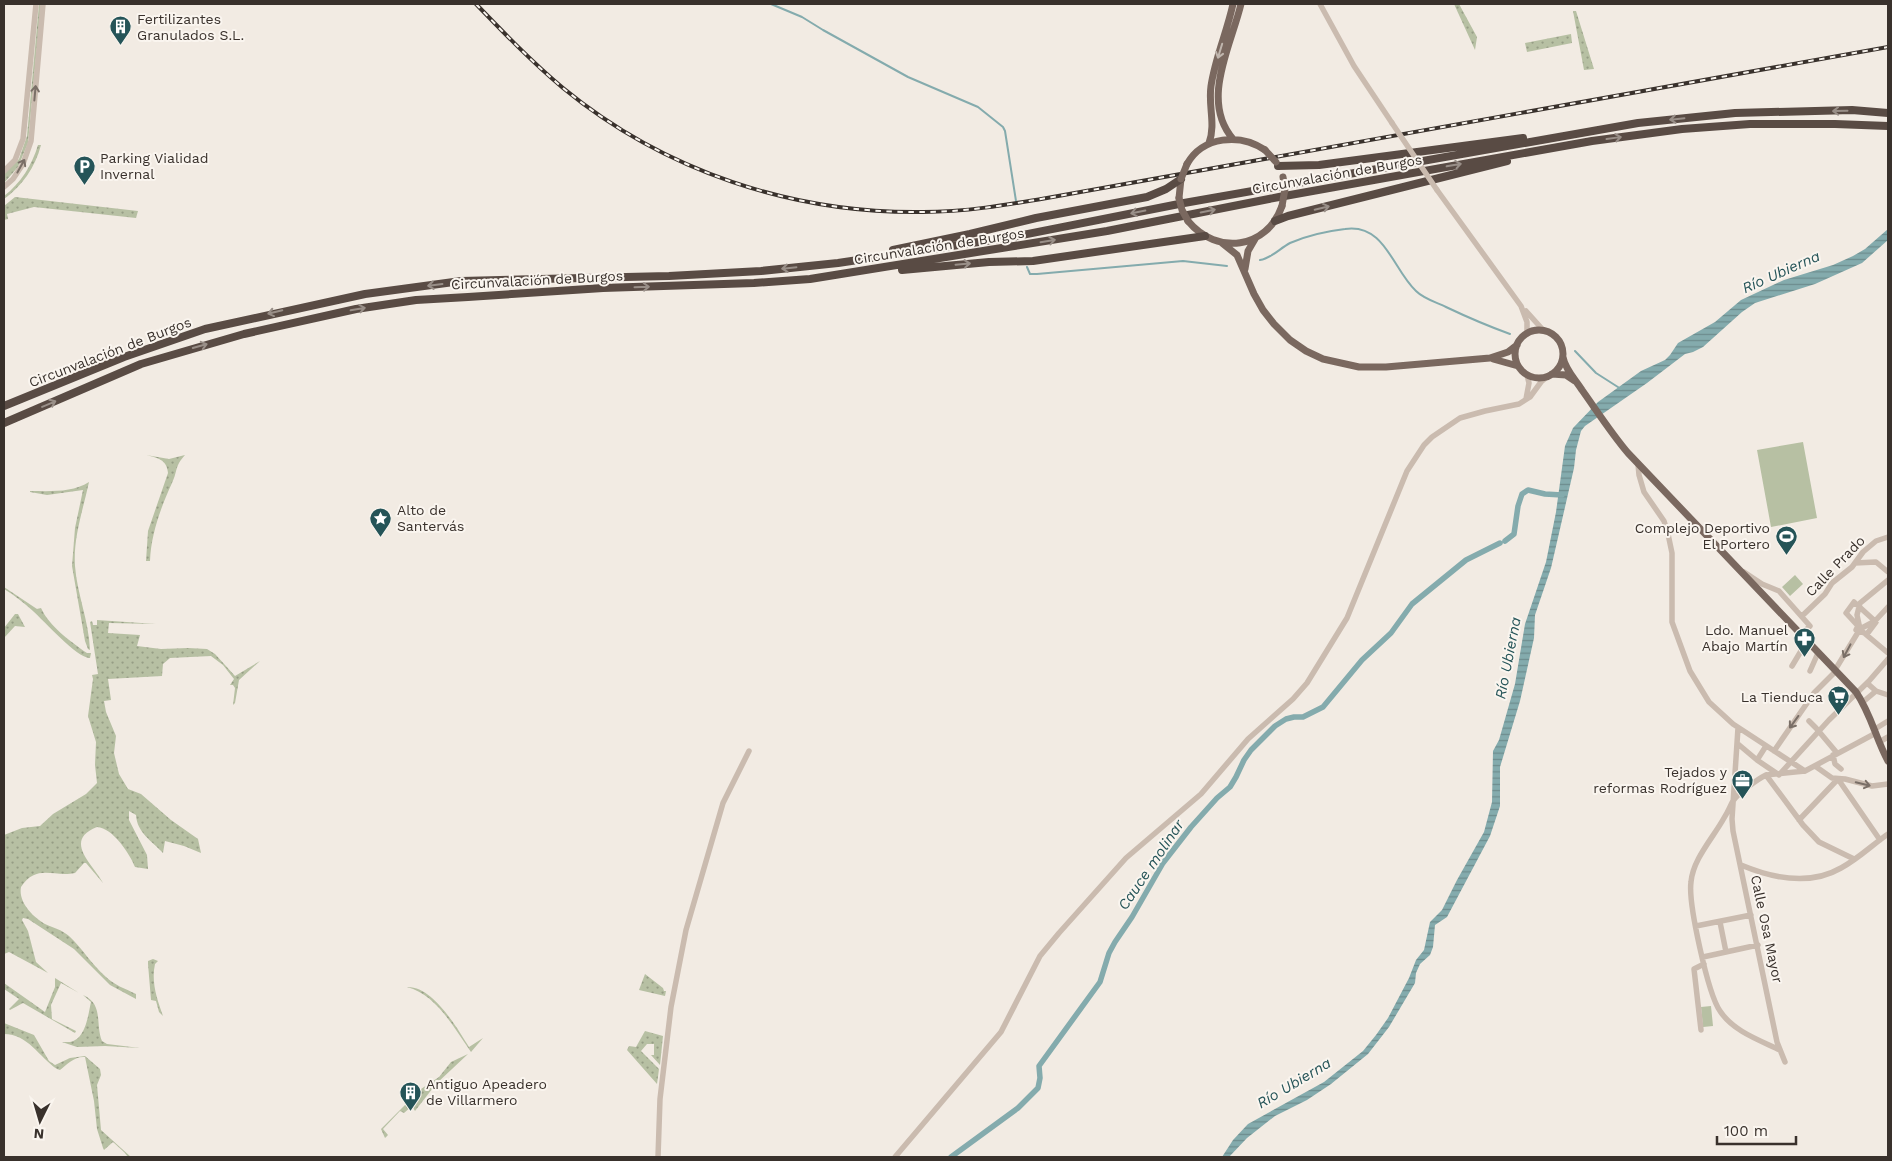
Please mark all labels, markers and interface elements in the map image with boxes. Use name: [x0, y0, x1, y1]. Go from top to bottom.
place label: Fertilizantes Granulados S.L.: [137, 11, 244, 43]
building icon: Fertilizantes Granulados S.L.: [109, 15, 133, 46]
one-way arrow: [1214, 42, 1224, 58]
one-way arrow: [31, 85, 40, 101]
one-way arrow: [1832, 106, 1848, 115]
one-way arrow: [1670, 114, 1686, 124]
one-way arrow: [1606, 133, 1622, 143]
place label: Parking Vialidad Invernal: [100, 150, 208, 182]
street label: Circunvalación de Burgos: [1251, 151, 1423, 197]
parking icon: Parking Vialidad Invernal: [72, 154, 96, 185]
one-way arrow: [17, 160, 27, 174]
one-way arrow: [1446, 160, 1462, 170]
one-way arrow: [1313, 203, 1329, 212]
one-way arrow: [1200, 206, 1216, 215]
one-way arrow: [1130, 207, 1146, 217]
street label: Circunvalación de Burgos: [853, 225, 1025, 267]
one-way arrow: [1040, 235, 1056, 245]
water label: Río Ubierna: [1739, 247, 1823, 297]
one-way arrow: [955, 259, 971, 269]
one-way arrow: [781, 263, 797, 273]
street label: Circunvalación de Burgos: [450, 267, 624, 293]
one-way arrow: [427, 280, 443, 290]
one-way arrow: [634, 282, 650, 291]
one-way arrow: [350, 304, 366, 314]
one-way arrow: [267, 308, 283, 318]
street label: Circunvalación de Burgos: [27, 314, 193, 390]
one-way arrow: [192, 341, 208, 351]
one-way arrow: [41, 398, 56, 408]
place label: Alto de Santervás: [397, 502, 464, 534]
place icon: Alto de Santervás: [369, 506, 393, 537]
place label: Complejo Deportivo El Portero: [1635, 520, 1770, 552]
sports icon: Complejo Deportivo El Portero: [1774, 524, 1798, 555]
street label: Calle Prado: [1802, 532, 1868, 600]
water label: Río Ubierna: [1491, 615, 1525, 701]
place label: Ldo. Manuel Abajo Martín: [1702, 622, 1789, 654]
pharmacy icon: Ldo. Manuel Abajo Martín: [1792, 626, 1816, 657]
one-way arrow: [1842, 643, 1852, 658]
supermarket icon: La Tienduca: [1827, 685, 1851, 716]
place label: La Tienduca: [1741, 689, 1823, 705]
one-way arrow: [1789, 715, 1799, 729]
place label: Tejados y reformas Rodríguez: [1593, 764, 1728, 796]
office icon: Tejados y reformas Rodríguez: [1731, 768, 1755, 799]
one-way arrow: [1855, 780, 1871, 789]
water label: Cauce molinar: [1114, 815, 1189, 914]
street label: Calle Osa Mayor: [1748, 874, 1786, 985]
water label: Río Ubierna: [1254, 1054, 1334, 1112]
place label: Antiguo Apeadero de Villarmero: [426, 1076, 547, 1108]
building icon: Antiguo Apeadero de Villarmero: [398, 1080, 422, 1111]
north arrow: [15, 1096, 65, 1146]
scale bar: [1717, 1114, 1796, 1146]
text: 100 m: [1724, 1122, 1768, 1140]
text: N: [33, 1126, 45, 1142]

